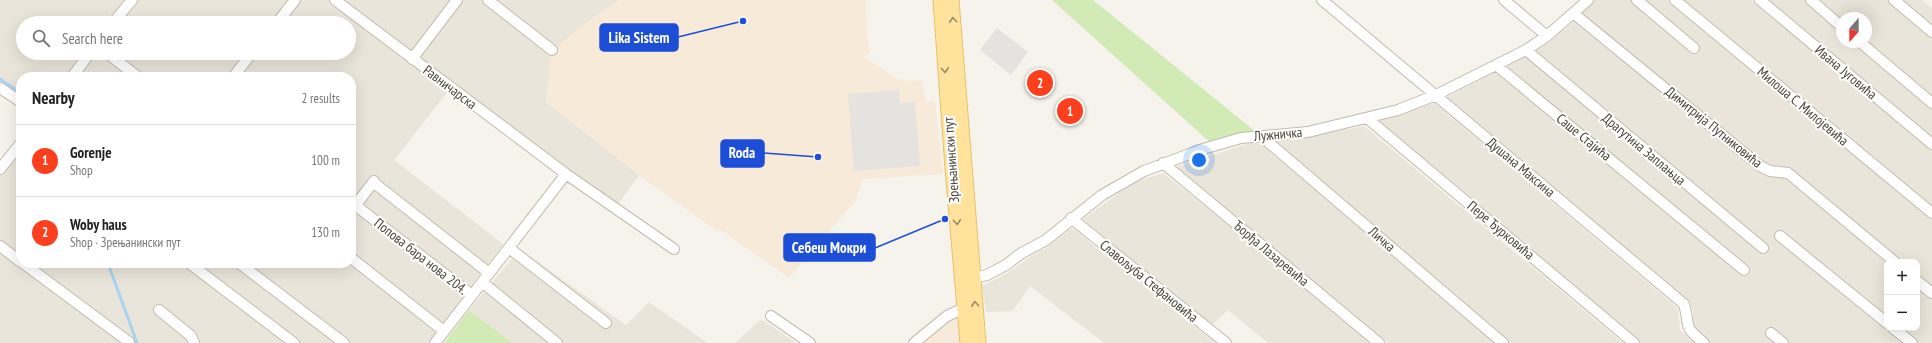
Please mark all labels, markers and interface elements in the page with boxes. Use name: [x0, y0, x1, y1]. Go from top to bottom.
north arrow: [1836, 12, 1872, 48]
search box: [16, 16, 356, 60]
one-way arrow: [949, 17, 958, 23]
callout: Lika Sistem: [600, 24, 678, 51]
icon: search: [30, 27, 52, 49]
text: Lika Sistem: [608, 28, 670, 47]
text: Search here: [62, 29, 123, 48]
street label: Ивана Југовића: [1811, 41, 1881, 103]
street label: Равничарска: [420, 61, 480, 113]
street label: Милоша С. Милојевића: [1754, 63, 1852, 149]
one-way arrow: [940, 67, 949, 73]
pin: 2: [1027, 68, 1053, 98]
street label: Димитрија Путниковића: [1662, 82, 1766, 172]
text: Nearby: [32, 87, 75, 109]
text: 2 results: [301, 90, 340, 107]
pin: 1: [1057, 96, 1083, 126]
street label: Саше Стајића: [1553, 109, 1615, 165]
street label: Драгутина Заплањца: [1599, 109, 1689, 189]
street label: Зрењанински пут: [939, 116, 963, 203]
street label: Лужничка: [1252, 123, 1303, 145]
street label: Душана Максина: [1483, 133, 1559, 201]
callout: Roda: [721, 140, 764, 167]
text: Gorenje: [70, 143, 112, 162]
text: Roda: [729, 143, 755, 162]
your location: [1189, 150, 1209, 170]
text: 1: [42, 152, 48, 169]
text: 100 m: [311, 152, 340, 169]
text: Shop: [70, 162, 93, 179]
street label: Пере Ђурковића: [1464, 197, 1538, 263]
street label: Попова бара нова 204.: [371, 214, 471, 298]
text: Woby haus: [70, 215, 127, 234]
street label: Ђорђа Лазаревића: [1229, 216, 1313, 290]
one-way arrow: [952, 219, 961, 225]
street label: Личка: [1364, 222, 1399, 256]
text: 2: [42, 224, 48, 241]
text: 130 m: [311, 224, 340, 241]
text: Shop · Зрењанински пут: [70, 234, 181, 251]
callout: Себеш Мокри: [784, 234, 875, 261]
street label: Славољуба Стефановића: [1096, 236, 1202, 326]
text: Себеш Мокри: [792, 238, 867, 257]
map controls: [1884, 259, 1920, 331]
button: +: [1884, 259, 1920, 295]
button: −: [1884, 295, 1920, 331]
one-way arrow: [971, 301, 980, 307]

